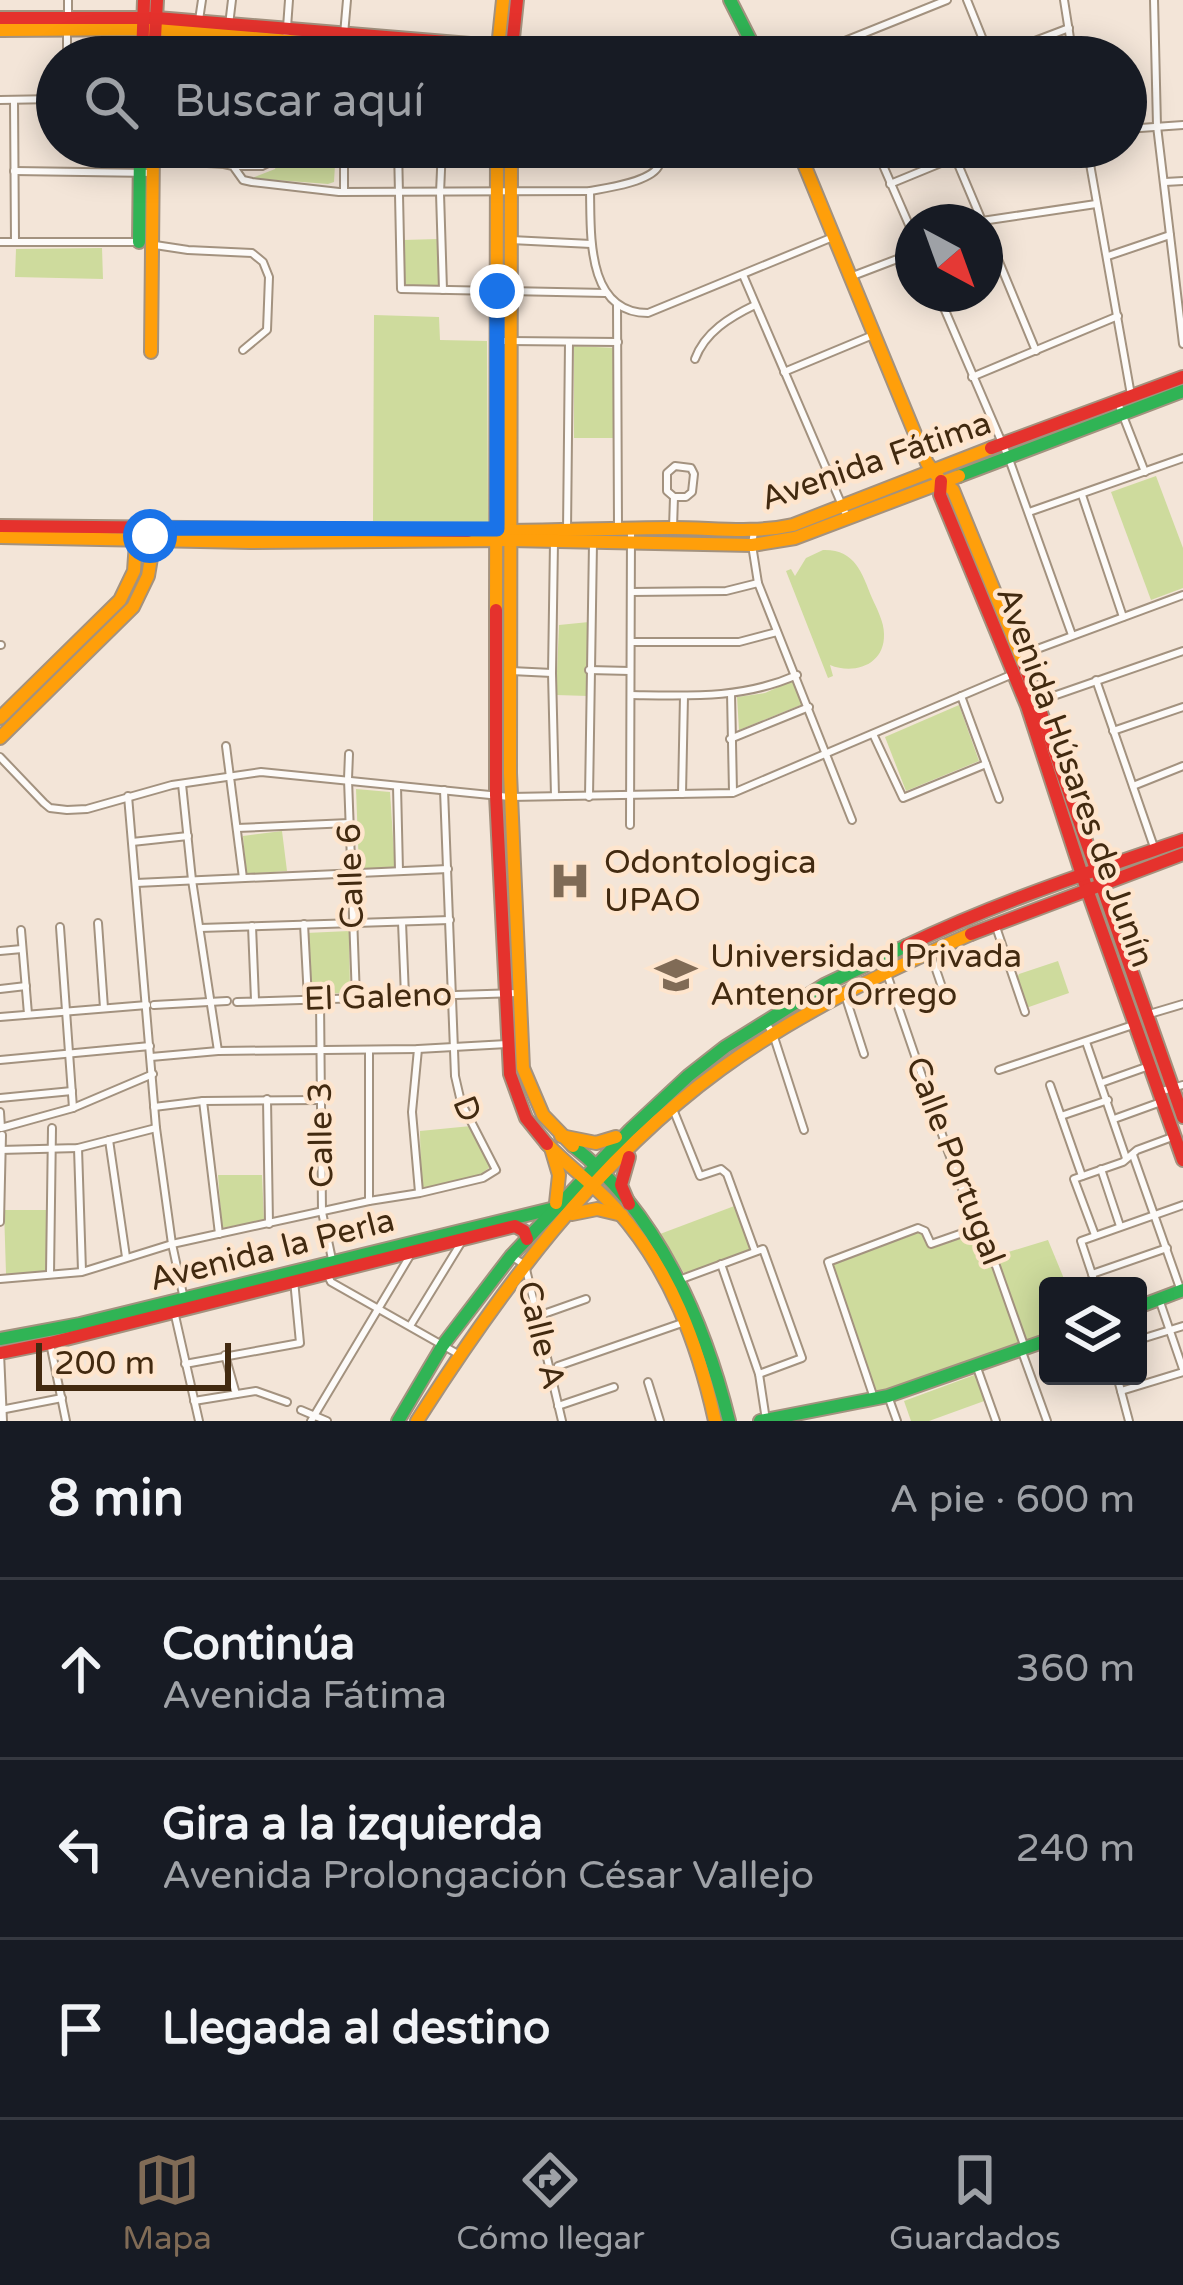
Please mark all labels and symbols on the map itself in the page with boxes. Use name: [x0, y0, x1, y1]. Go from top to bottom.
north arrow: [895, 204, 1003, 312]
route end: [470, 264, 524, 318]
street label: Avenida Fátima: [756, 403, 996, 519]
route start: [123, 509, 177, 563]
street label: Avenida Húsares de Junín: [988, 582, 1162, 972]
street label: Calle 6: [330, 822, 372, 930]
place label: Odontologica UPAO: [604, 843, 817, 920]
hospital icon: Odontologica UPAO: [547, 858, 593, 904]
place label: Universidad Privada Antenor Orrego: [710, 937, 1022, 1014]
school or university icon: Universidad Privada Antenor Orrego: [653, 952, 699, 998]
street label: El Galeno: [303, 975, 453, 1019]
street label: Calle Portugal: [897, 1051, 1013, 1271]
street label: Calle 3: [301, 1082, 341, 1188]
street label: D: [444, 1090, 490, 1128]
street label: Avenida la Perla: [146, 1201, 398, 1299]
street label: Calle A: [509, 1277, 573, 1393]
scale bar: [36, 1337, 231, 1390]

